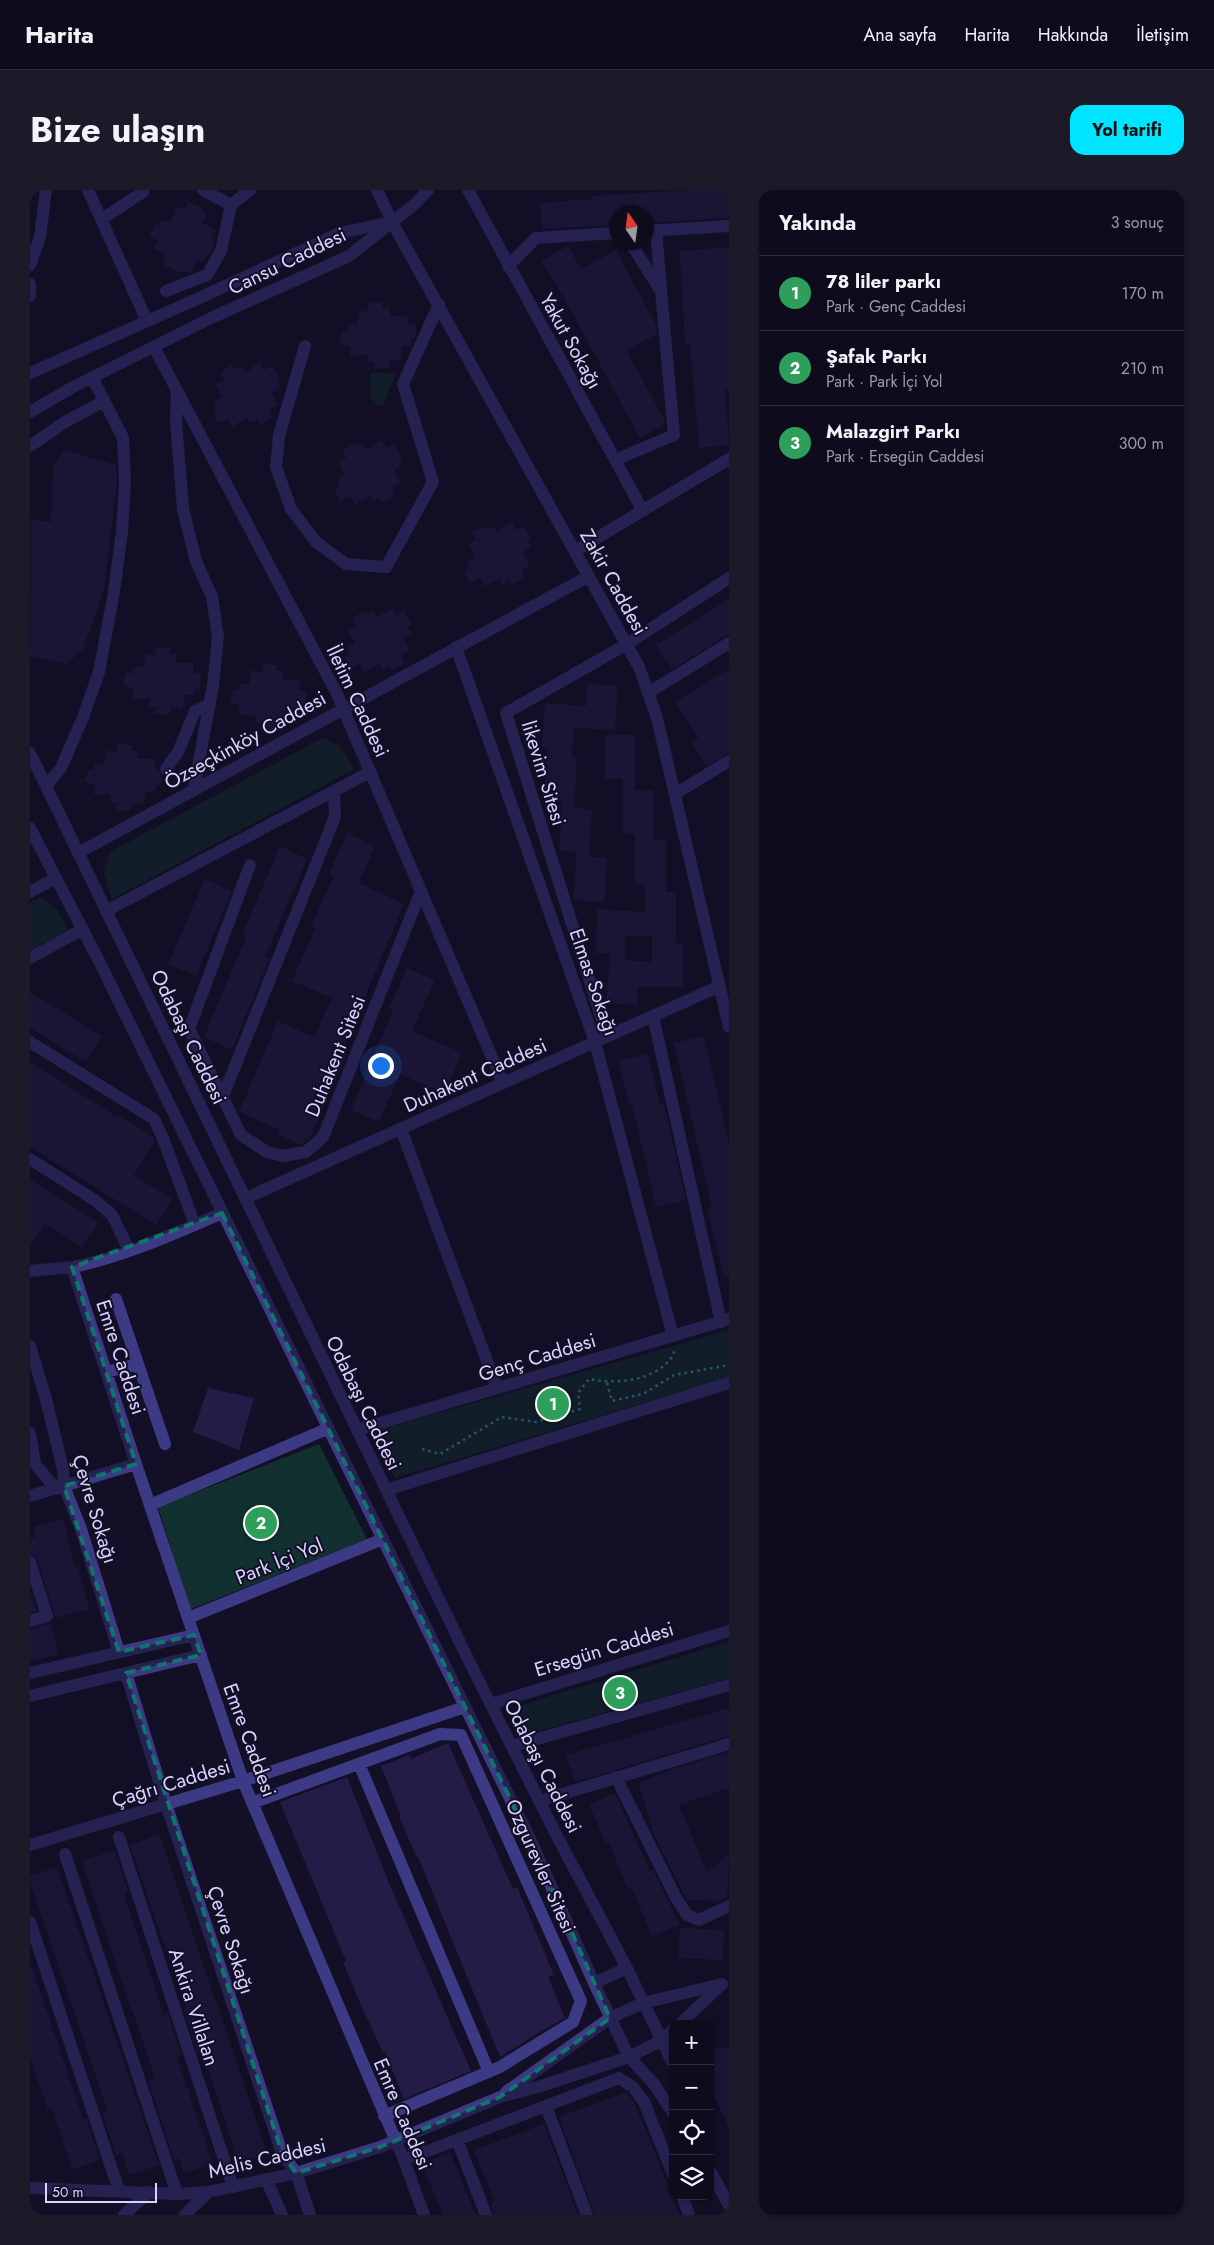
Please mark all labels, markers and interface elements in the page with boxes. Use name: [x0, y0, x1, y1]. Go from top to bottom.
text: Harita: [25, 17, 94, 52]
text: Ana sayfa: [863, 22, 936, 48]
text: Harita: [964, 22, 1010, 48]
text: Hakkında: [1038, 22, 1108, 48]
text: İletişim: [1136, 22, 1189, 48]
text: Bize ulaşın: [30, 105, 205, 155]
button: Yol tarifi: [1070, 105, 1184, 155]
north arrow: [609, 205, 654, 250]
text: Yakında: [779, 208, 856, 238]
text: 3 sonuç: [1111, 211, 1164, 234]
street label: Cansu Caddesi: [223, 220, 351, 303]
text: 78 liler parkı: [826, 268, 941, 295]
text: 1: [791, 282, 799, 305]
text: 170 m: [1122, 282, 1164, 305]
street label: Yakut Sokağı: [532, 288, 609, 394]
text: Park · Genç Caddesi: [826, 295, 966, 318]
text: Şafak Parkı: [826, 343, 927, 370]
text: 2: [790, 357, 800, 380]
text: 210 m: [1121, 357, 1164, 380]
text: Park · Park İçi Yol: [826, 370, 943, 393]
text: Malazgirt Parkı: [826, 418, 960, 445]
text: 3: [790, 432, 800, 455]
text: 300 m: [1119, 432, 1164, 455]
text: Park · Ersegün Caddesi: [826, 445, 984, 468]
street label: Zakir Caddesi: [573, 524, 655, 640]
street label: İletim Caddesi: [319, 640, 396, 762]
street label: Özseçkinköy Caddesi: [159, 684, 331, 797]
street label: likevim Sitesi: [514, 717, 573, 829]
street label: Elmas Sokağı: [562, 925, 625, 1040]
street label: Odabaşı Caddesi: [143, 965, 234, 1110]
street label: Duhakent Sitesi: [298, 991, 373, 1121]
street label: Duhakent Caddesi: [399, 1031, 551, 1120]
your location: [368, 1053, 394, 1079]
street label: Emre Caddesi: [88, 1296, 153, 1418]
street label: Genç Caddesi: [475, 1326, 600, 1389]
street label: Odabaşı Caddesi: [318, 1331, 409, 1476]
pin: 1: [537, 1385, 569, 1423]
street label: Çevre Sokağı: [64, 1451, 125, 1567]
pin: 2: [245, 1504, 277, 1542]
street label: Park İçi Yol: [231, 1531, 327, 1592]
street label: Ersegün Caddesi: [531, 1615, 677, 1684]
pin: 3: [604, 1674, 636, 1712]
street label: Emre Caddesi: [216, 1679, 284, 1801]
street label: Odabaşı Caddesi: [496, 1694, 589, 1838]
street label: Çağrı Caddesi: [108, 1752, 234, 1815]
street label: Ozgurevler Sitesi: [498, 1794, 583, 1938]
street label: Çevre Sokağı: [199, 1882, 262, 1998]
street label: Ankira Villalan: [161, 1945, 226, 2070]
map controls: [669, 2020, 714, 2200]
button: +: [669, 2020, 714, 2065]
street label: Emre Caddesi: [366, 2054, 439, 2175]
button: −: [669, 2065, 714, 2110]
button: locate: [669, 2110, 714, 2155]
street label: Melis Caddesi: [205, 2131, 329, 2186]
button: layers: [669, 2155, 714, 2200]
scale bar: [45, 2180, 158, 2203]
text: 50 m: [52, 2182, 83, 2202]

